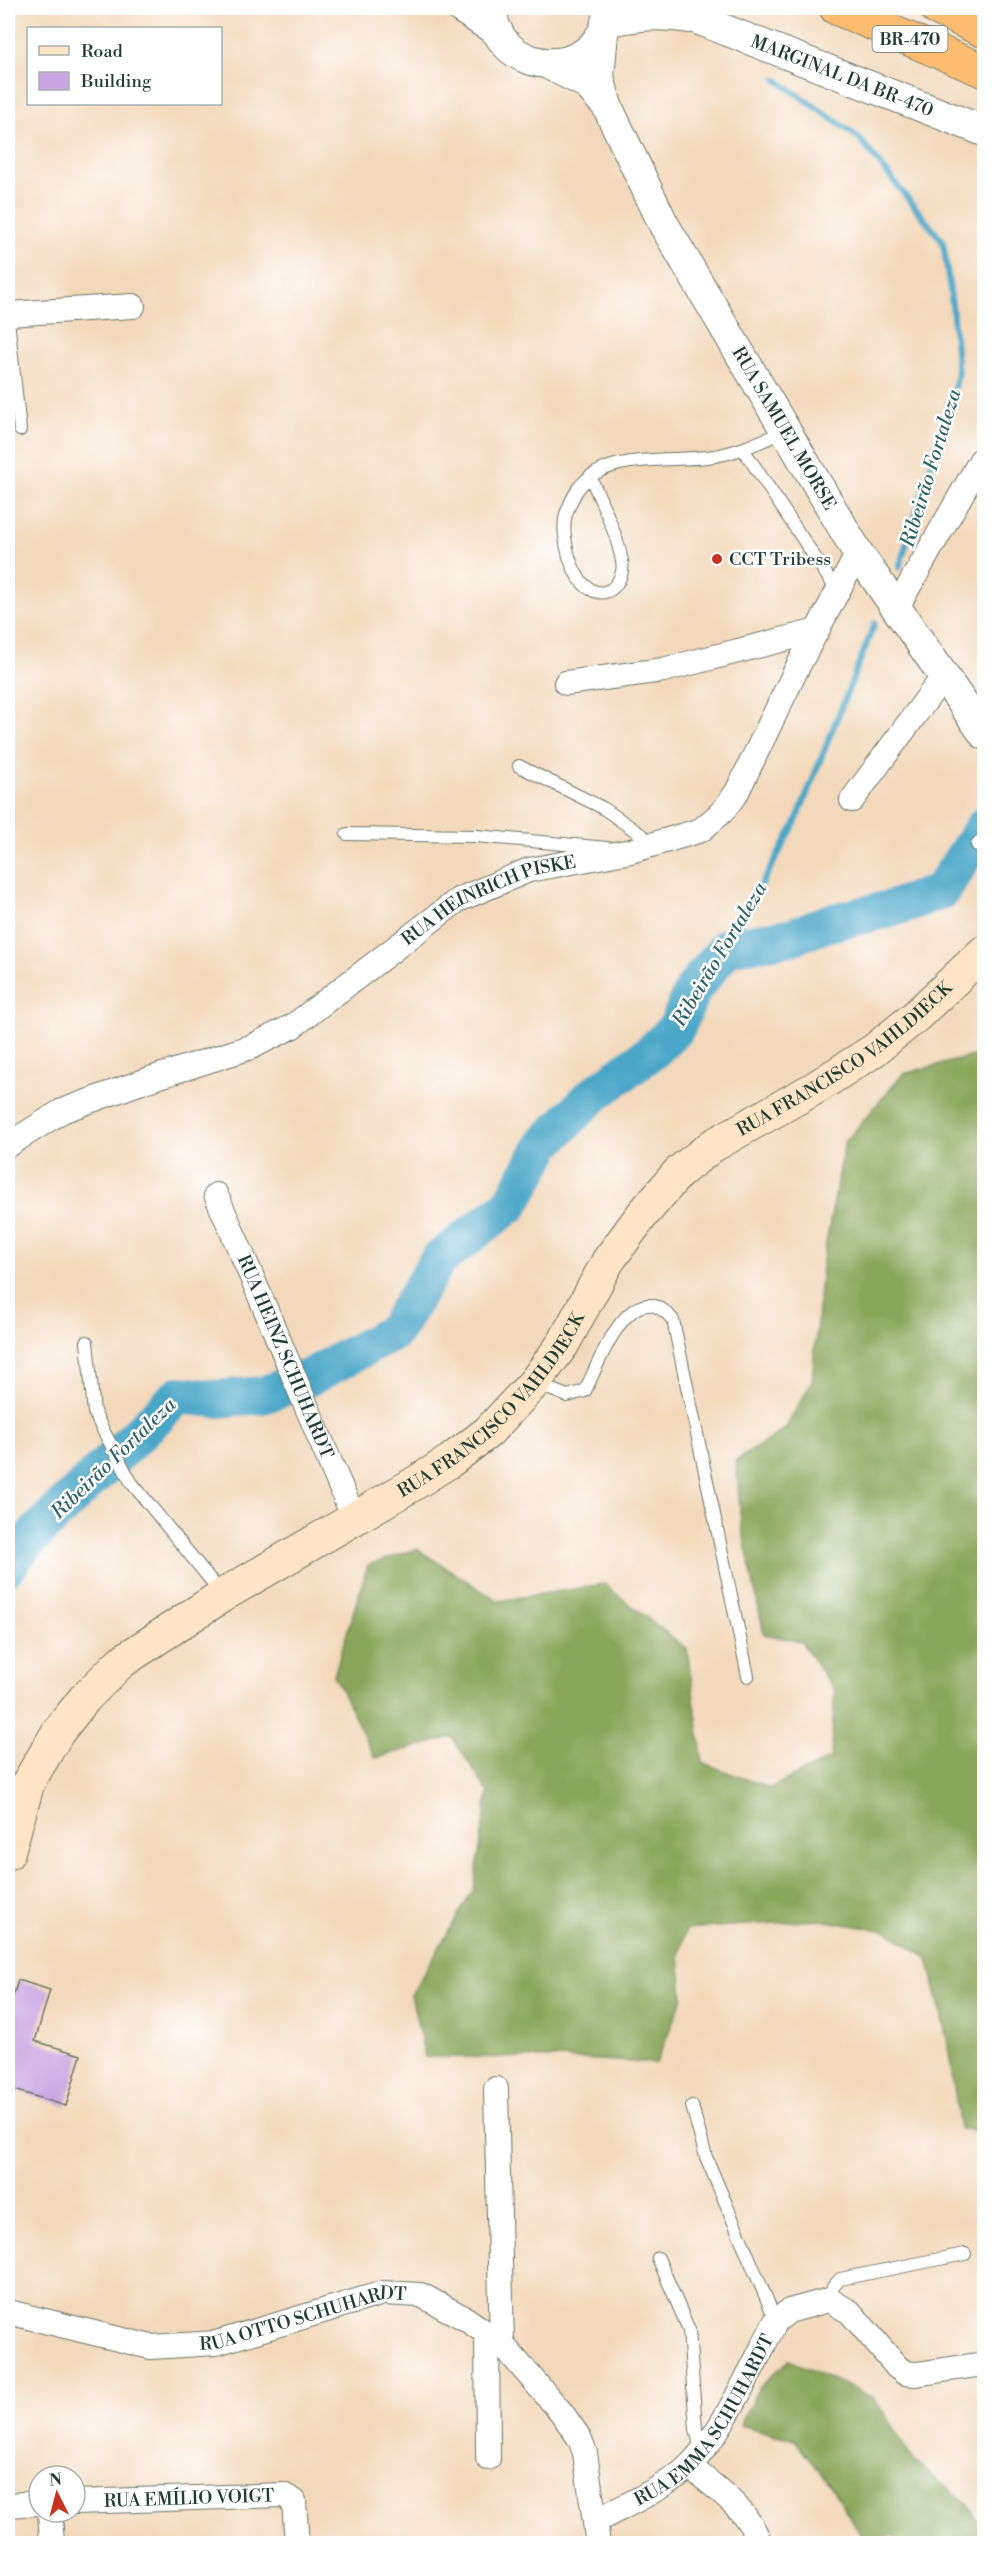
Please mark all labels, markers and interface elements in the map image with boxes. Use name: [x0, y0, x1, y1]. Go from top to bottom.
road number: BR-470: [872, 26, 948, 52]
legend: [27, 27, 222, 105]
street label: MARGINAL DA BR-470: [747, 30, 937, 122]
text: Road: [81, 40, 124, 63]
text: Building: [80, 70, 152, 93]
street label: RUA SAMUEL MORSE: [727, 343, 841, 514]
water label: Ribeirão Fortaleza: [895, 385, 968, 552]
place label: CCT Tribess: [729, 548, 831, 571]
marker: CCT Tribess: [710, 552, 724, 566]
street label: RUA HEINRICH PISKE: [397, 851, 578, 951]
water label: Ribeirão Fortaleza: [667, 877, 774, 1032]
street label: RUA FRANCISCO VAHLDIECK: [733, 975, 959, 1142]
street label: RUA HEINZ SCHUHARDT: [232, 1251, 338, 1463]
street label: RUA FRANCISCO VAHLDIECK: [393, 1307, 591, 1503]
water label: Ribeirão Fortaleza: [46, 1392, 182, 1526]
street label: RUA OTTO SCHUHARDT: [199, 2282, 407, 2356]
street label: RUA EMMA SCHUHARDT: [630, 2330, 779, 2511]
north arrow: [27, 2464, 87, 2524]
text: N: [48, 2469, 63, 2491]
street label: RUA EMÍLIO VOIGT: [103, 2484, 275, 2513]

